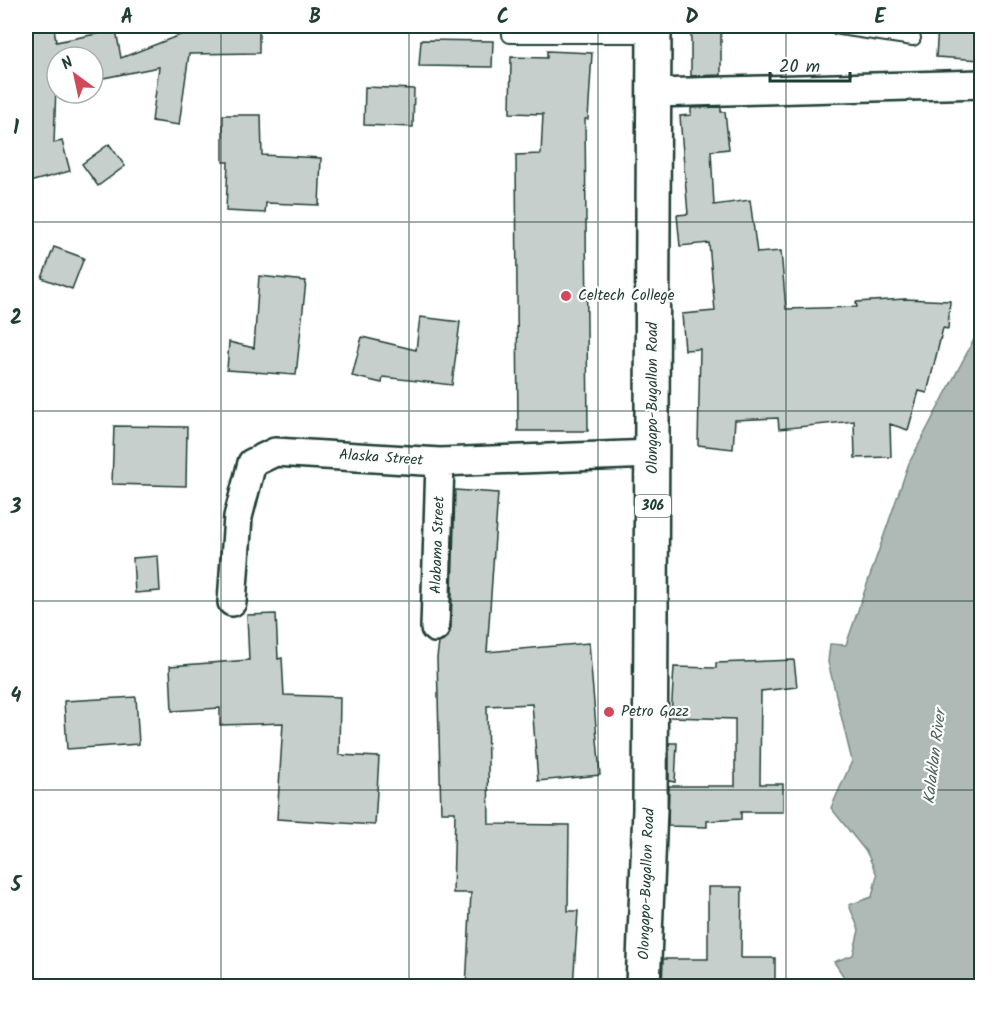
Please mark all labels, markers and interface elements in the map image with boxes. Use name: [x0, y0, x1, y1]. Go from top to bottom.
text: A: [121, 2, 133, 34]
text: B: [309, 2, 321, 34]
text: C: [497, 2, 509, 34]
text: D: [685, 2, 699, 34]
text: E: [874, 2, 886, 34]
north arrow: [45, 45, 105, 105]
scale bar: [770, 45, 850, 83]
text: N: [57, 50, 79, 77]
text: 20 m: [779, 53, 820, 82]
text: 1: [13, 113, 19, 145]
place label: Celtech College: [578, 284, 675, 308]
marker: Celtech College: [559, 289, 573, 303]
text: 2: [10, 303, 22, 335]
street label: Olongapo-Bugallon Road: [641, 322, 665, 474]
street label: Alaska Street: [338, 443, 424, 473]
text: 3: [10, 492, 22, 524]
road number: 306: [635, 495, 671, 517]
street label: Alabama Street: [424, 496, 452, 594]
text: 4: [11, 681, 22, 713]
place label: Petro Gazz: [621, 700, 689, 724]
marker: Petro Gazz: [602, 705, 616, 719]
water label: Kalaklan River: [917, 705, 954, 805]
street label: Olongapo-Bugallon Road: [632, 807, 662, 960]
text: 5: [10, 870, 23, 902]

